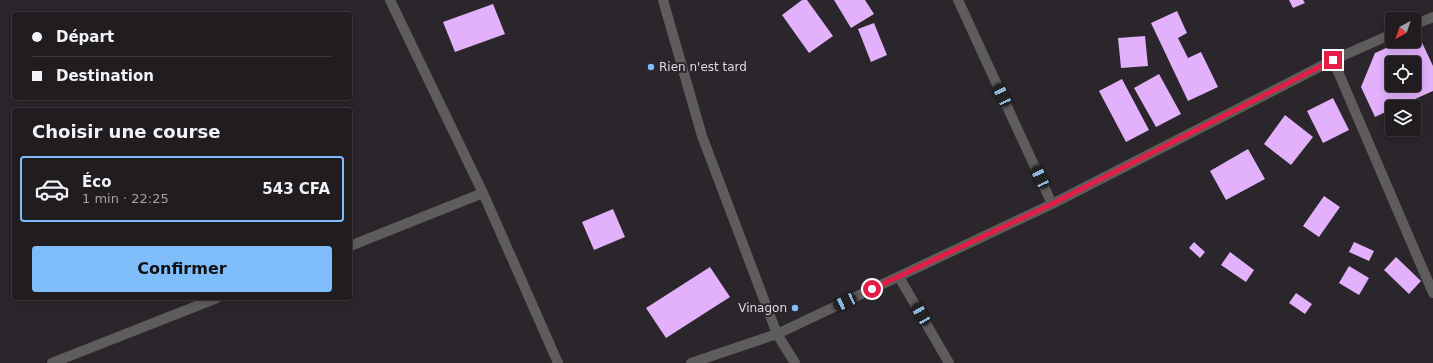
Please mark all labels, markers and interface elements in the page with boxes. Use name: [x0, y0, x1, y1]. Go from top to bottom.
north arrow: [1385, 12, 1421, 48]
map controls: [1385, 12, 1421, 136]
text: Départ: [56, 28, 114, 46]
route end: [1324, 51, 1342, 69]
button: locate: [1385, 56, 1421, 92]
place label: Rien n'est tard: [659, 60, 747, 74]
marker: Rien n'est tard: [646, 62, 656, 72]
text: Destination: [56, 67, 154, 85]
car: [991, 82, 1013, 108]
button: layers: [1385, 100, 1421, 136]
text: Choisir une course: [32, 121, 220, 142]
car: [1029, 164, 1051, 190]
icon: car: [34, 171, 70, 207]
text: Éco: [82, 173, 111, 191]
text: 543 CFA: [262, 180, 330, 198]
text: 1 min · 22:25: [82, 191, 169, 206]
button: Confirmer: [32, 246, 332, 292]
route start: [863, 280, 881, 298]
car: [832, 291, 858, 313]
place label: Vinagon: [738, 301, 787, 315]
car: [910, 301, 932, 327]
marker: Vinagon: [790, 303, 800, 313]

